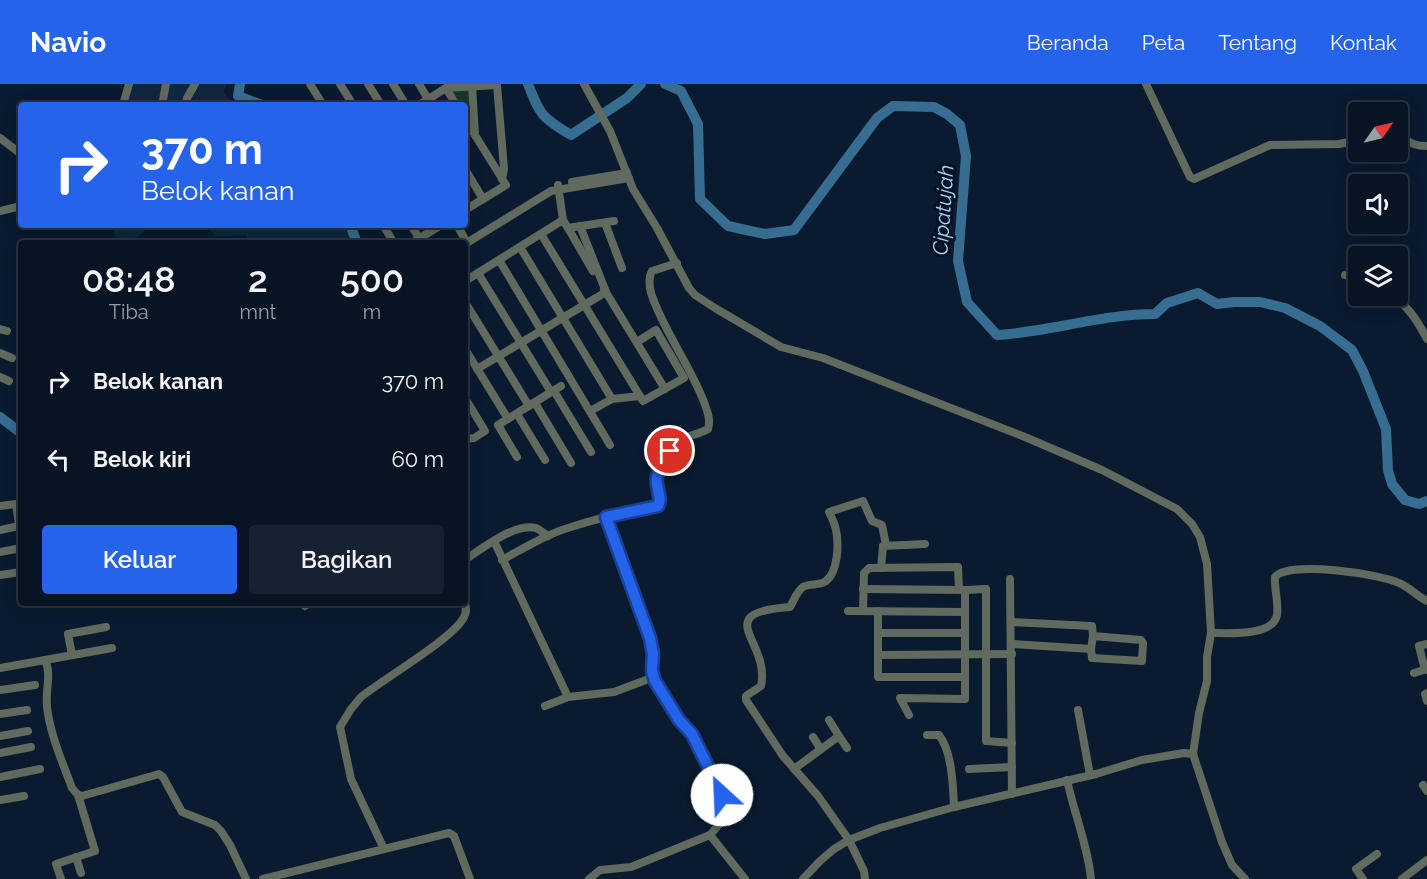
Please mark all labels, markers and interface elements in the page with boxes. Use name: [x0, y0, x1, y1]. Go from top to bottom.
text: Navio: [30, 26, 106, 59]
text: Beranda: [1027, 30, 1109, 55]
text: Peta: [1142, 30, 1185, 55]
text: Tentang: [1218, 30, 1297, 55]
text: Kontak: [1330, 30, 1397, 55]
north arrow: [1348, 102, 1408, 162]
map controls: [1348, 102, 1408, 306]
text: 370 m: [141, 125, 263, 174]
icon: right: [42, 126, 120, 204]
water label: Cipatujah: [927, 164, 959, 256]
button: sound: [1348, 174, 1408, 234]
text: Belok kanan: [141, 175, 295, 206]
button: layers: [1348, 246, 1408, 306]
text: 08:48: [82, 258, 176, 300]
text: 2: [248, 258, 268, 300]
text: 500: [340, 258, 404, 300]
text: Tiba: [109, 300, 149, 324]
text: mnt: [240, 300, 276, 324]
text: m: [363, 300, 381, 324]
icon: right: [42, 365, 75, 398]
text: Belok kanan: [93, 368, 223, 394]
text: 370 m: [381, 368, 444, 394]
pin: [644, 425, 695, 476]
icon: arrive: [653, 434, 686, 467]
icon: left: [42, 443, 75, 476]
text: Belok kiri: [93, 446, 191, 472]
text: 60 m: [391, 446, 444, 472]
button: Keluar: [42, 525, 237, 594]
button: Bagikan: [249, 525, 444, 594]
position arrow: [690, 763, 754, 827]

